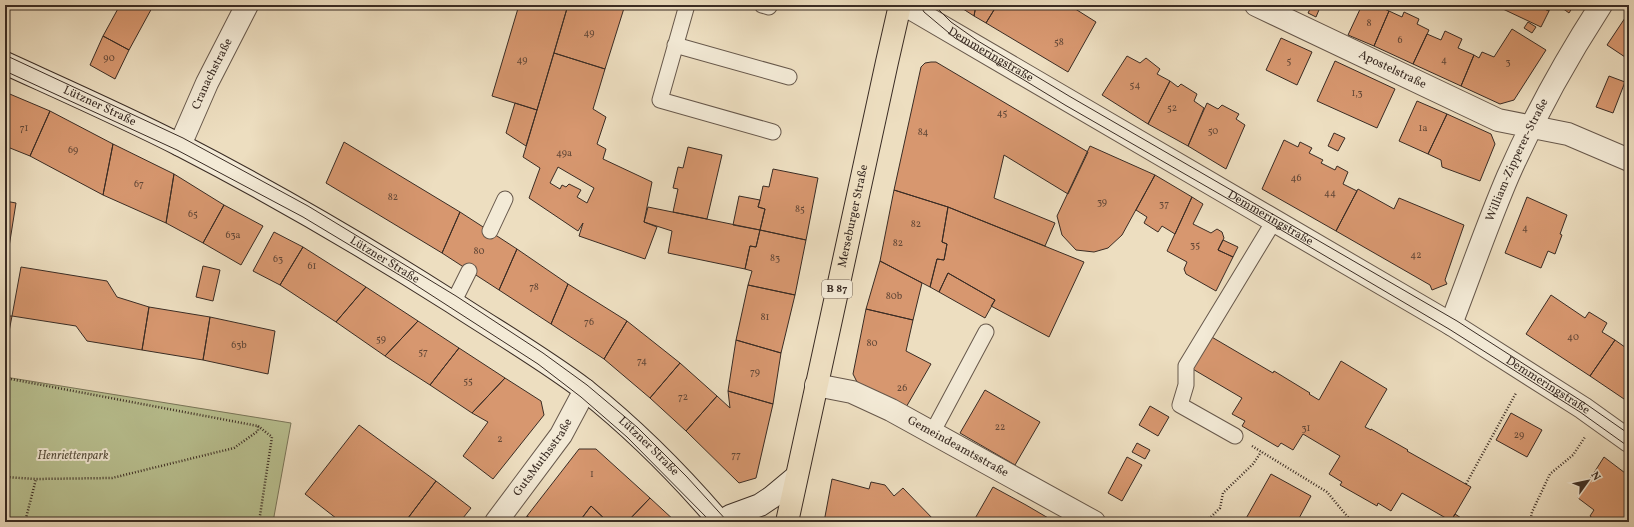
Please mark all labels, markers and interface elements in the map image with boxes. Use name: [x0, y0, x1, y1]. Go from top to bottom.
house number: 8: [1366, 16, 1372, 30]
street label: Demmeringstraße: [945, 24, 1037, 86]
house number: 49: [584, 26, 594, 40]
house number: 6: [1397, 33, 1403, 47]
street label: Cranachstraße: [188, 35, 237, 112]
house number: 58: [1054, 35, 1064, 49]
street label: Apostelstraße: [1356, 47, 1429, 93]
house number: 90: [103, 51, 115, 65]
house number: 49: [517, 53, 527, 67]
house number: 4: [1441, 53, 1447, 67]
house number: 5: [1287, 54, 1292, 68]
house number: 3: [1505, 55, 1511, 69]
house number: 54: [1130, 78, 1140, 92]
street label: Lützner Straße: [61, 83, 139, 130]
house number: 1,3: [1351, 86, 1363, 100]
street label: William-Zipperer-Straße: [1482, 95, 1552, 224]
house number: 52: [1167, 101, 1177, 115]
house number: 45: [997, 106, 1007, 120]
house number: 71: [20, 121, 28, 135]
house number: 1a: [1419, 121, 1427, 135]
house number: 50: [1208, 124, 1218, 138]
house number: 84: [918, 125, 928, 139]
house number: 69: [68, 143, 78, 157]
house number: 49a: [556, 146, 572, 160]
street label: Merseburger Straße: [835, 163, 873, 269]
house number: 46: [1291, 171, 1301, 185]
house number: 67: [134, 177, 144, 191]
house number: 44: [1324, 186, 1336, 200]
street label: Demmeringstraße: [1224, 187, 1316, 250]
house number: 82: [388, 190, 398, 204]
house number: 39: [1097, 195, 1107, 209]
house number: 37: [1159, 197, 1169, 211]
house number: 85: [795, 202, 805, 216]
house number: 65: [188, 207, 198, 221]
house number: 82: [911, 217, 921, 231]
house number: 4: [1522, 221, 1528, 235]
house number: 63a: [225, 228, 241, 242]
street label: Lützner Straße: [347, 233, 423, 288]
house number: 82: [893, 236, 903, 250]
house number: 35: [1190, 238, 1200, 252]
house number: 80: [473, 244, 485, 258]
house number: 42: [1410, 248, 1422, 262]
house number: 83: [770, 251, 780, 265]
house number: 63: [273, 252, 283, 266]
house number: 61: [308, 259, 317, 273]
house number: 78: [529, 280, 539, 294]
road number: B 87: [822, 280, 852, 298]
house number: 80b: [886, 289, 903, 303]
house number: 81: [761, 310, 770, 324]
house number: 76: [584, 315, 594, 329]
house number: 40: [1567, 330, 1579, 344]
house number: 59: [376, 332, 386, 346]
house number: 80: [866, 336, 878, 350]
house number: 63b: [231, 338, 247, 352]
house number: 57: [418, 345, 428, 359]
street label: Demmeringstraße: [1503, 353, 1593, 418]
house number: 74: [637, 354, 647, 368]
house number: 79: [750, 365, 760, 379]
house number: 55: [463, 374, 473, 388]
house number: 26: [897, 381, 907, 395]
house number: 72: [678, 390, 688, 404]
street label: Lützner Straße: [615, 413, 683, 480]
street label: Gemeindeamtsstraße: [904, 413, 1012, 481]
street label: GutsMuthsstraße: [510, 415, 576, 500]
house number: 22: [995, 420, 1005, 434]
house number: 31: [1301, 421, 1311, 435]
house number: 29: [1514, 428, 1524, 442]
house number: 2: [497, 432, 503, 446]
park label: Henriettenpark: [38, 448, 109, 464]
house number: 77: [731, 448, 741, 462]
north arrow: [1568, 461, 1608, 501]
house number: 1: [590, 467, 594, 481]
text: N: [1587, 469, 1604, 484]

